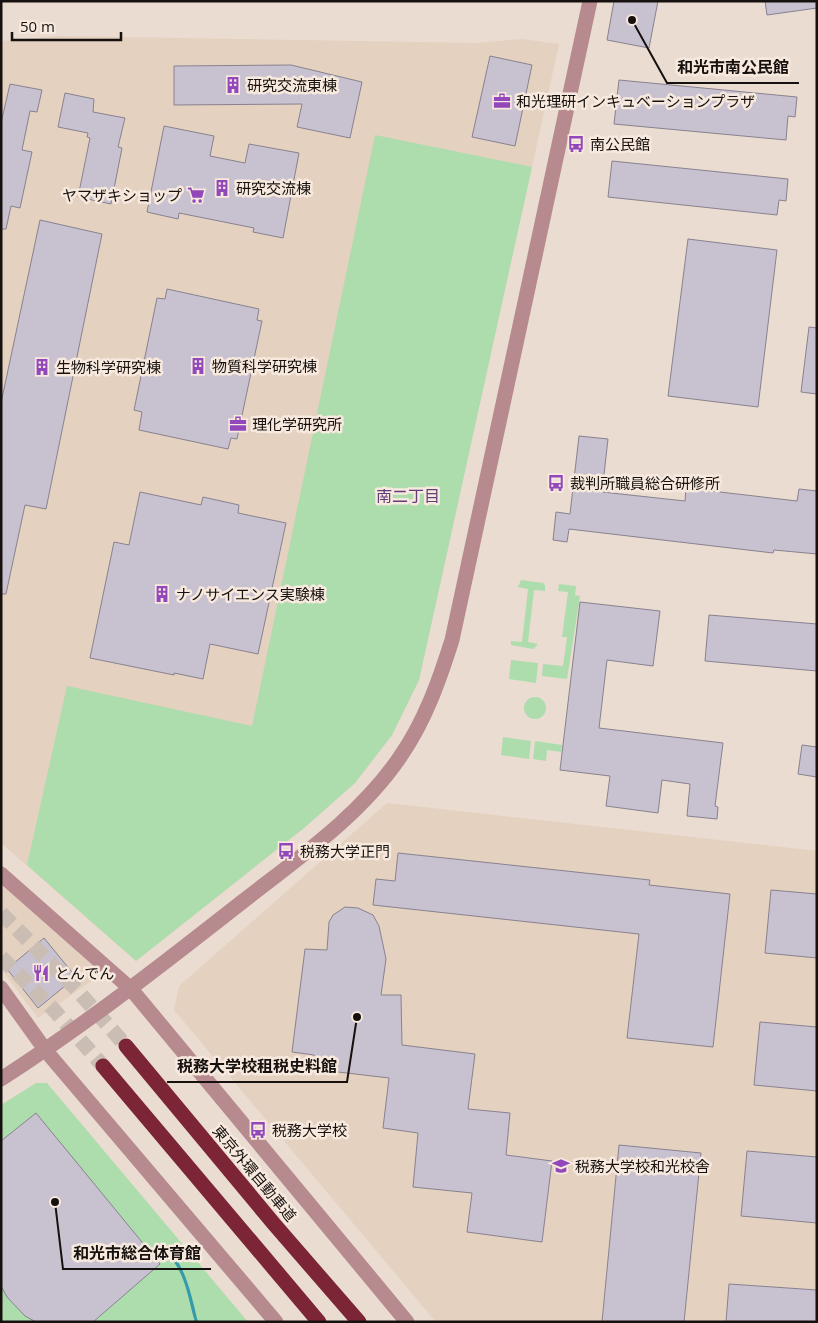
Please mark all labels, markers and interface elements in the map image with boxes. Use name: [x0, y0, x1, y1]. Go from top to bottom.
scale bar: [12, 10, 121, 42]
text: 50 m: [20, 16, 55, 36]
callout: 和光市南公民館: [667, 52, 799, 83]
text: 和光市南公民館: [677, 56, 789, 78]
building icon: 研究交流東棟: [223, 75, 243, 95]
place label: 研究交流東棟: [247, 75, 337, 95]
office icon: 和光理研インキュベーションプラザ: [492, 91, 512, 111]
place label: 和光理研インキュベーションプラザ: [516, 91, 755, 111]
bus stop icon: 南公民館: [566, 134, 586, 154]
place label: 南公民館: [590, 134, 650, 154]
building icon: 研究交流棟: [212, 178, 232, 198]
place label: 研究交流棟: [236, 178, 311, 198]
place label: ヤマザキショップ: [62, 185, 182, 205]
supermarket icon: ヤマザキショップ: [186, 185, 206, 205]
building icon: 物質科学研究棟: [188, 356, 208, 376]
place label: 物質科学研究棟: [212, 356, 317, 376]
building icon: 生物科学研究棟: [32, 357, 52, 377]
place label: 生物科学研究棟: [56, 357, 161, 377]
office icon: 理化学研究所: [228, 414, 248, 434]
place label: 理化学研究所: [252, 414, 342, 434]
bus stop icon: 裁判所職員総合研修所: [546, 473, 566, 493]
place label: 裁判所職員総合研修所: [570, 473, 720, 493]
district label: 南二丁目: [376, 485, 440, 507]
building icon: ナノサイエンス実験棟: [152, 584, 172, 604]
place label: ナノサイエンス実験棟: [176, 584, 325, 604]
bus stop icon: 税務大学正門: [276, 841, 296, 861]
place label: 税務大学正門: [300, 841, 390, 861]
restaurant icon: とんでん: [31, 963, 51, 983]
place label: とんでん: [55, 963, 114, 983]
callout: 税務大学校租税史料館: [167, 1051, 347, 1082]
text: 税務大学校租税史料館: [177, 1055, 337, 1077]
bus stop icon: 税務大学校: [248, 1120, 268, 1140]
place label: 税務大学校: [272, 1120, 347, 1140]
street label: 東京外環自動車道: [209, 1121, 301, 1225]
school or university icon: 税務大学校和光校舎: [551, 1156, 571, 1176]
place label: 税務大学校和光校舎: [575, 1156, 710, 1176]
callout: 和光市総合体育館: [63, 1238, 211, 1269]
text: 和光市総合体育館: [73, 1242, 201, 1264]

